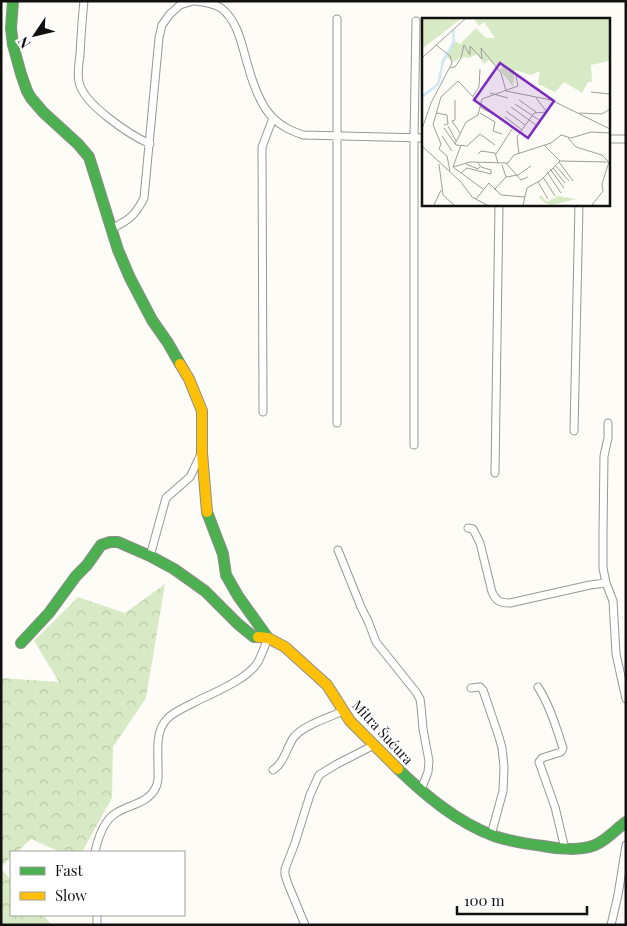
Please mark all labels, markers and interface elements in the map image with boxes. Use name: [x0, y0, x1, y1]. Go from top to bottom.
north arrow: [10, 10, 60, 60]
inset map: [422, 18, 610, 205]
text: N: [13, 33, 35, 52]
street label: Mitra Šućura: [348, 696, 418, 768]
legend: [10, 851, 185, 916]
text: Fast: [55, 860, 84, 880]
scale bar: [457, 884, 587, 916]
text: Slow: [55, 885, 87, 905]
text: 100 m: [464, 890, 505, 910]

